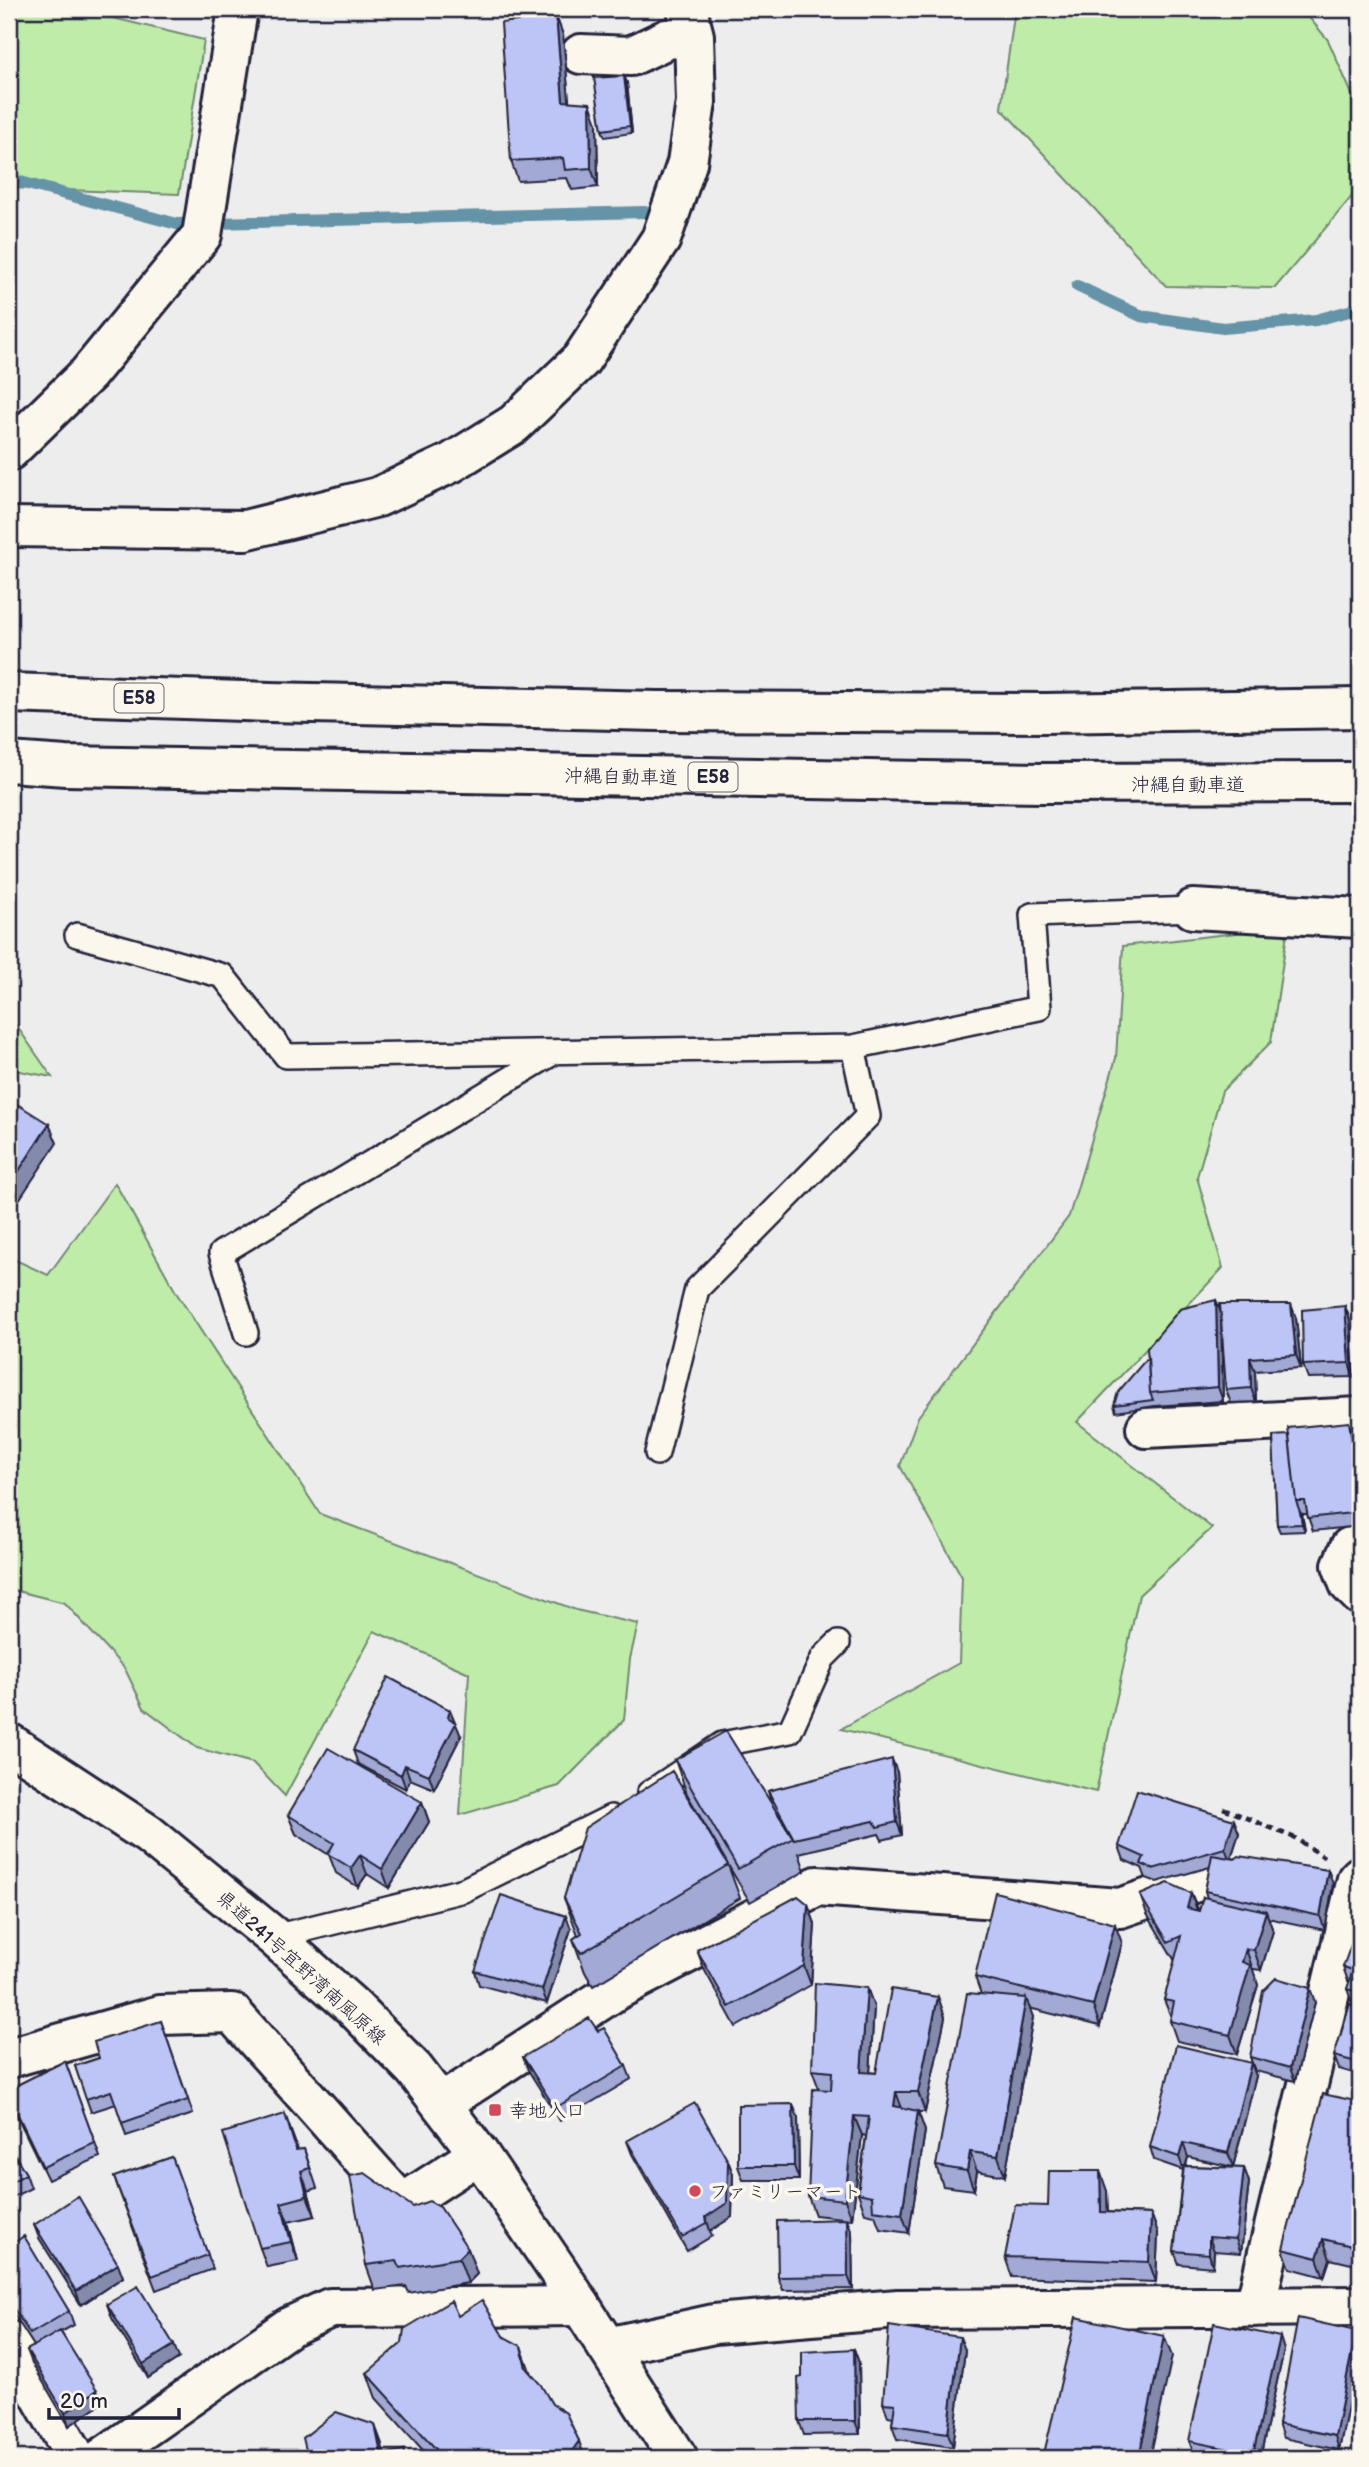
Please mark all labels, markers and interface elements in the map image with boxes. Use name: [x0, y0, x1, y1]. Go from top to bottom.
road number: E58: [114, 684, 164, 712]
road number: E58: [688, 762, 738, 792]
street label: 沖縄自動車道: [564, 765, 678, 790]
street label: 沖縄自動車道: [1131, 774, 1245, 797]
street label: 県道241号宜野湾南風原線: [212, 1886, 390, 2050]
place label: 幸地入口: [509, 2100, 585, 2123]
marker: 幸地入口: [487, 2102, 503, 2118]
place label: ファミリーマート: [709, 2181, 861, 2204]
marker: ファミリーマート: [687, 2183, 703, 2199]
scale bar: [49, 2376, 178, 2420]
text: 20 m: [60, 2389, 108, 2414]

